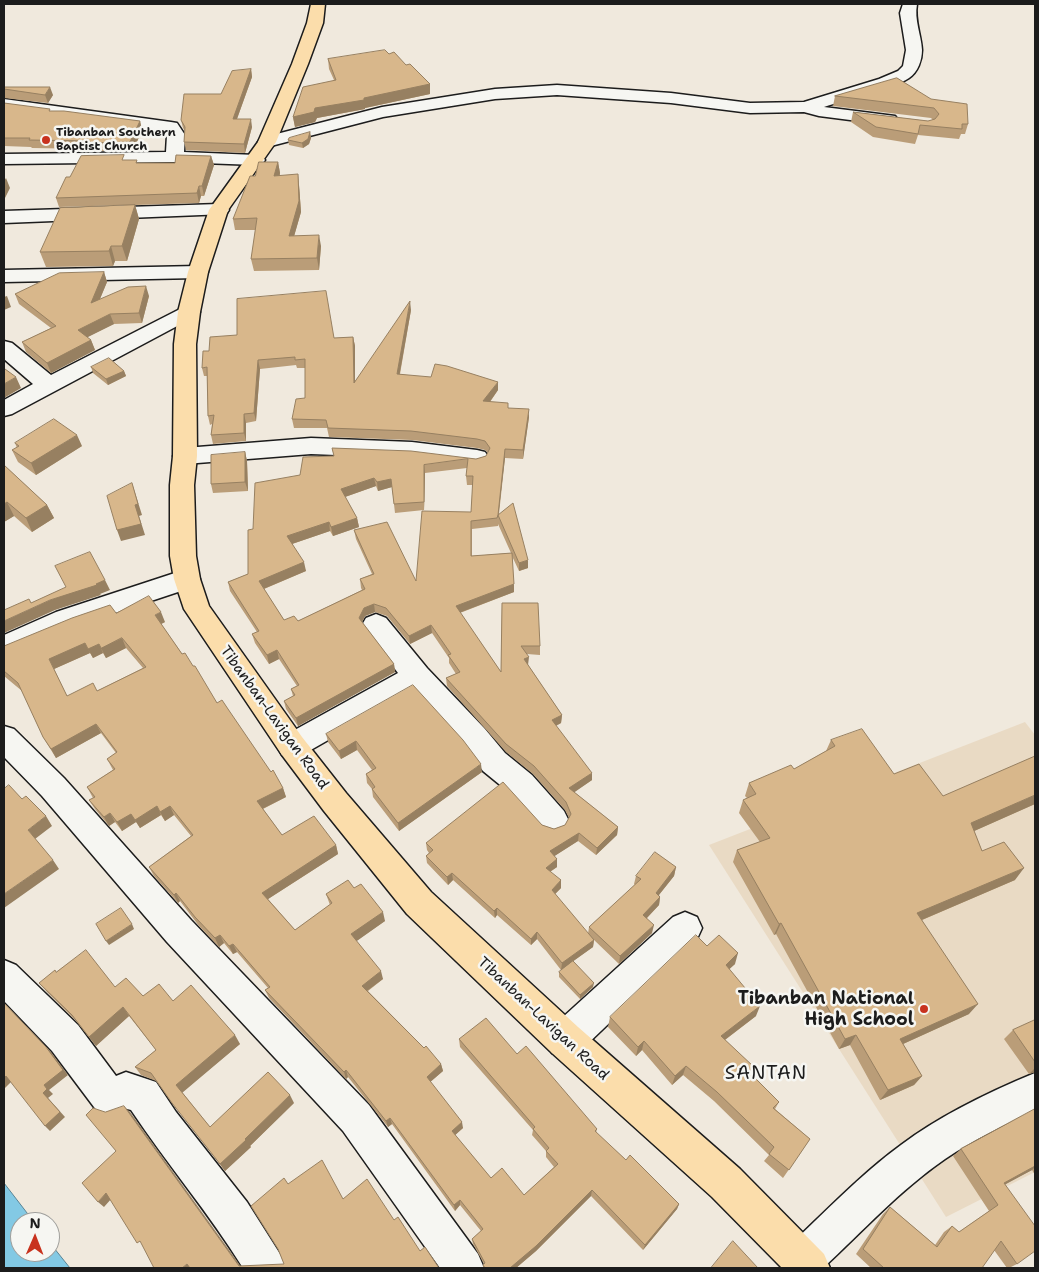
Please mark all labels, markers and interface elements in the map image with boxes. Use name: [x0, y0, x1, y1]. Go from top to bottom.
place label: Tibanban Southern Baptist Church: [56, 126, 176, 154]
marker: Tibanban Southern Baptist Church: [40, 134, 52, 146]
street label: Tibanban-Lavigan Road: [216, 643, 332, 793]
street label: Tibanban-Lavigan Road: [474, 953, 612, 1085]
place label: Tibanban National High School: [738, 988, 914, 1030]
marker: Tibanban National High School: [918, 1003, 930, 1015]
district label: SANTAN: [724, 1063, 808, 1085]
north arrow: [10, 1212, 60, 1262]
text: N: [30, 1214, 41, 1232]

